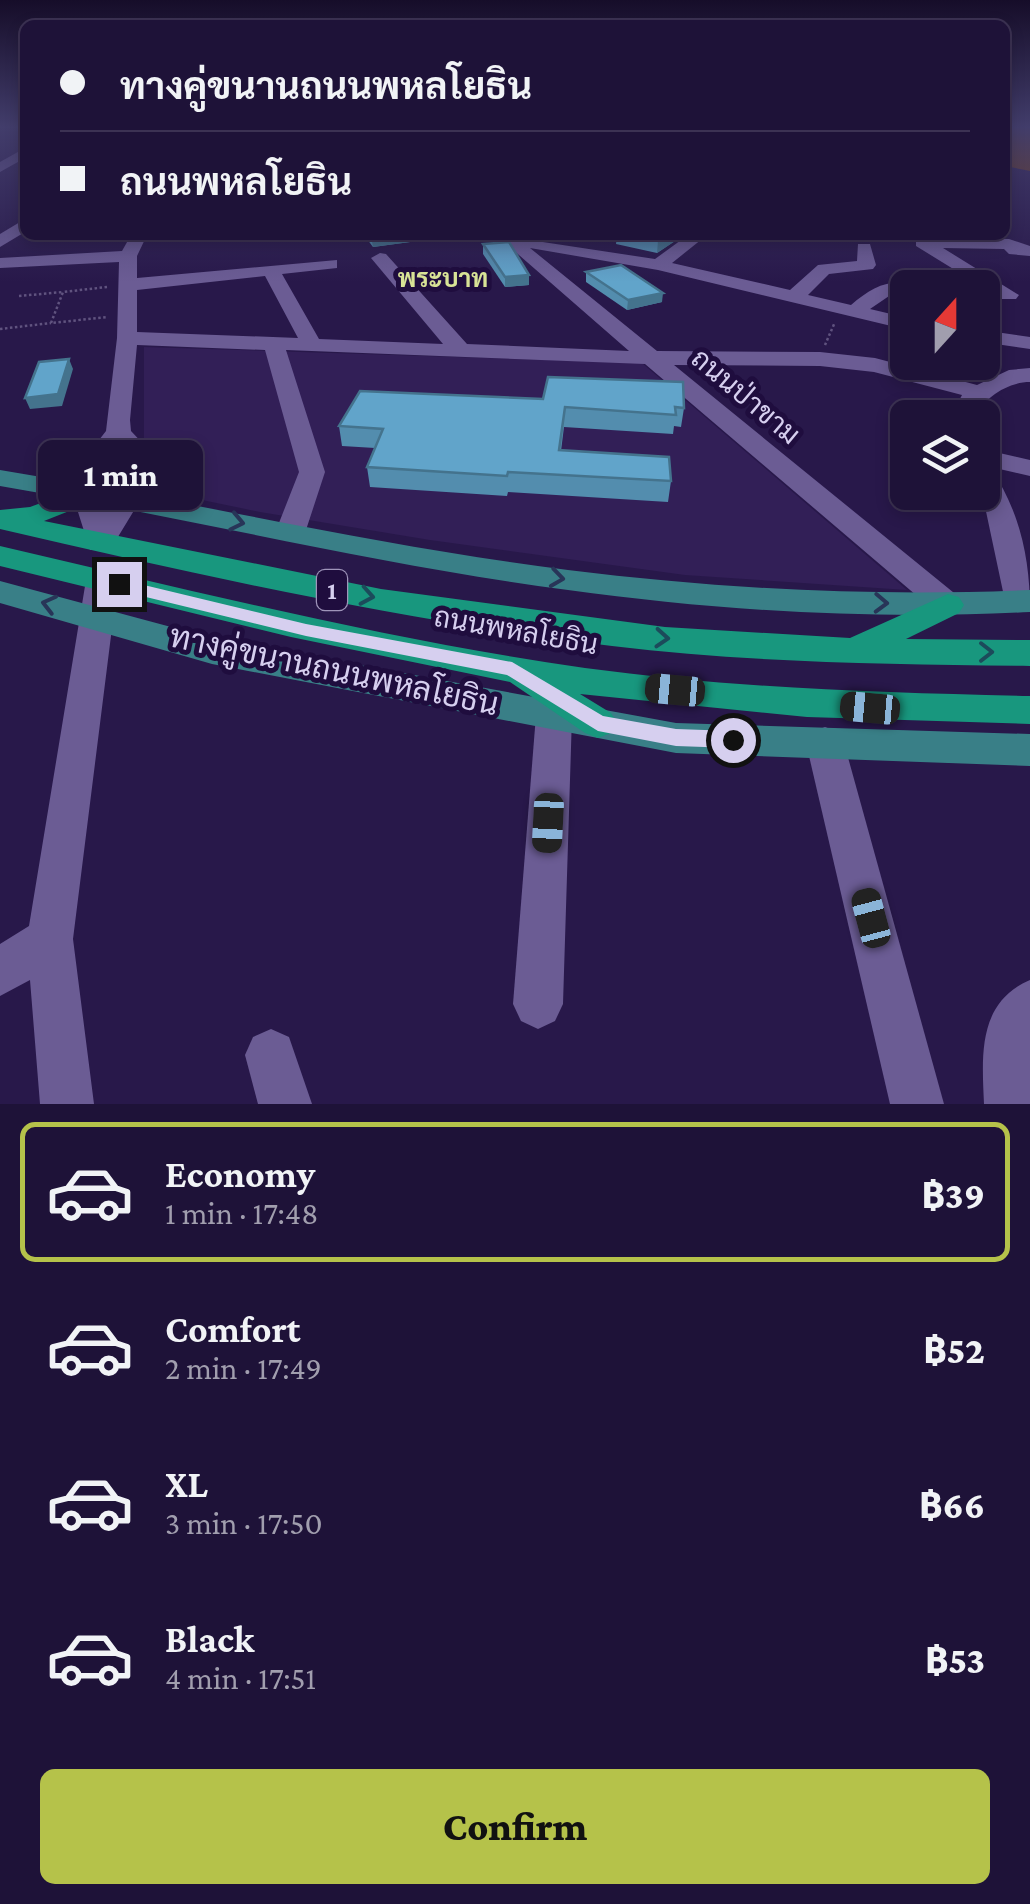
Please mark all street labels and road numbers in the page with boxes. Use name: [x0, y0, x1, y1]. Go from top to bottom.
street label: ถนนป่าขาม: [685, 342, 806, 450]
road number: 1: [317, 570, 347, 610]
street label: ถนนพหลโยธิน: [432, 597, 601, 660]
street label: ทางคู่ขนานถนนพหลโยธิน: [166, 615, 502, 726]

